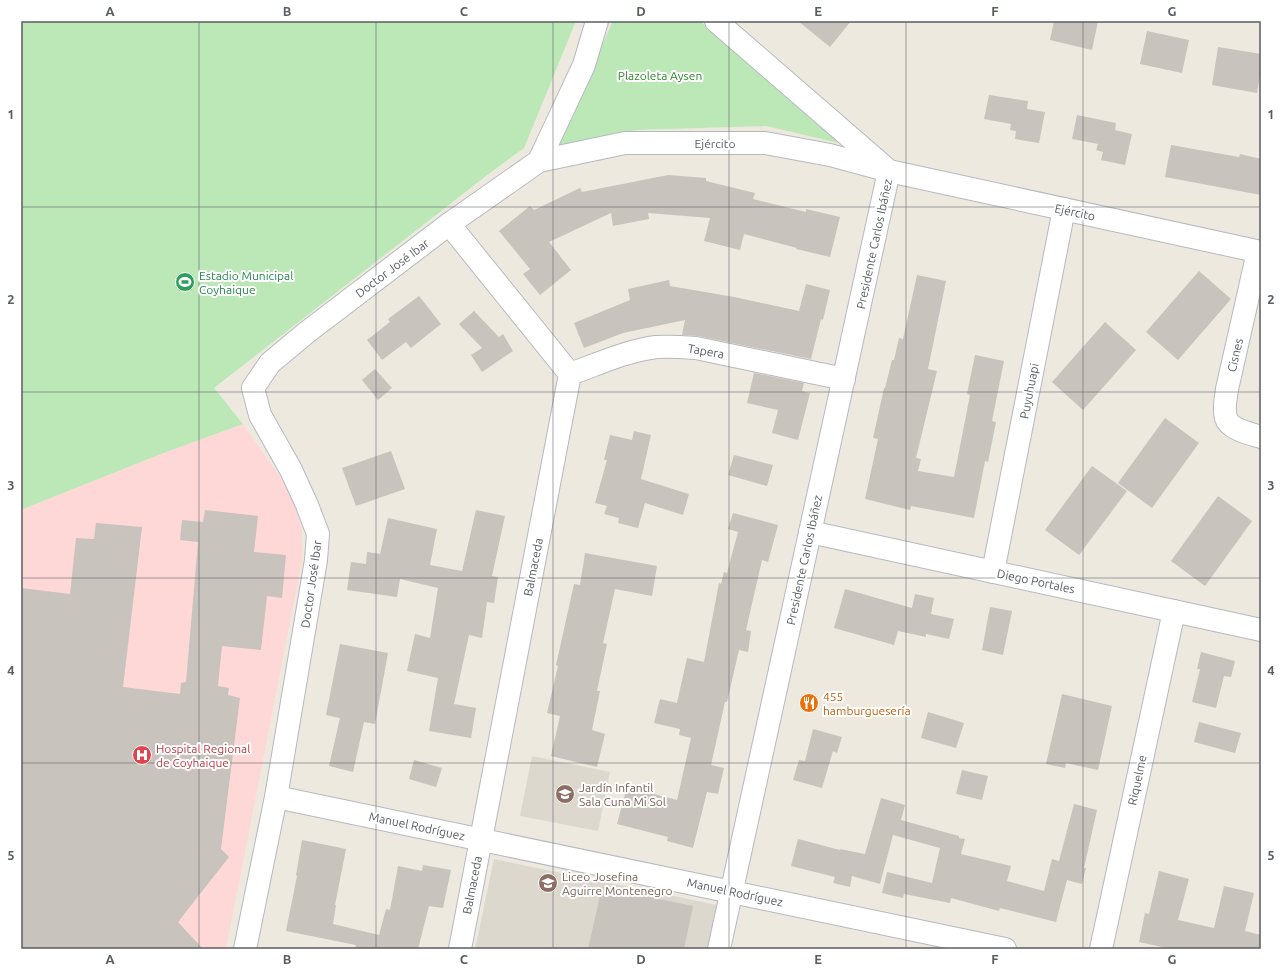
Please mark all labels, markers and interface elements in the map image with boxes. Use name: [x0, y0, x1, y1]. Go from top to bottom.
text: A: [105, 4, 115, 18]
text: B: [283, 4, 292, 18]
text: C: [460, 4, 469, 18]
text: D: [636, 4, 646, 18]
text: E: [814, 4, 822, 18]
text: F: [991, 4, 999, 18]
text: G: [1168, 4, 1177, 18]
park label: Plazoleta Aysen: [618, 69, 702, 82]
text: 1: [7, 107, 15, 121]
text: 1: [1267, 107, 1275, 121]
street label: Ejército: [694, 137, 736, 150]
street label: Presidente Carlos Ibáñez: [854, 177, 894, 310]
street label: Ejército: [1054, 201, 1096, 223]
street label: Doctor José Ibar: [353, 236, 432, 300]
place label: Estadio Municipal Coyhaique: [199, 269, 293, 296]
sports icon: Estadio Municipal Coyhaique: [174, 271, 196, 293]
text: 2: [7, 292, 15, 306]
text: 2: [1267, 292, 1275, 306]
street label: Cisnes: [1225, 337, 1245, 373]
street label: Tapera: [687, 341, 725, 361]
street label: Puyuhuapi: [1017, 362, 1041, 420]
text: 3: [7, 478, 15, 492]
text: 3: [1267, 478, 1275, 492]
street label: Presidente Carlos Ibáñez: [784, 493, 824, 626]
street label: Balmaceda: [521, 537, 545, 597]
street label: Doctor José Ibar: [298, 539, 324, 629]
street label: Diego Portales: [996, 566, 1076, 596]
text: 4: [7, 663, 15, 677]
text: 4: [1267, 663, 1275, 677]
place label: 455 hamburguesería: [823, 690, 911, 717]
restaurant icon: 455 hamburguesería: [798, 692, 820, 714]
place label: Hospital Regional de Coyhaique: [156, 742, 250, 769]
hospital icon: Hospital Regional de Coyhaique: [131, 744, 153, 766]
street label: Riquelme: [1125, 754, 1149, 806]
place label: Jardín Infantil Sala Cuna Mi Sol: [579, 781, 666, 808]
school or university icon: Jardín Infantil Sala Cuna Mi Sol: [554, 783, 576, 805]
street label: Manuel Rodríguez: [368, 809, 467, 843]
text: 5: [7, 848, 15, 862]
text: 5: [1267, 848, 1275, 862]
street label: Balmaceda: [460, 855, 484, 915]
place label: Liceo Josefina Aguirre Montenegro: [562, 870, 672, 897]
school or university icon: Liceo Josefina Aguirre Montenegro: [537, 872, 559, 894]
street label: Manuel Rodríguez: [686, 875, 785, 909]
text: A: [105, 952, 115, 966]
text: B: [283, 952, 292, 966]
text: C: [460, 952, 469, 966]
text: D: [636, 952, 646, 966]
text: E: [814, 952, 822, 966]
text: F: [991, 952, 999, 966]
text: G: [1168, 952, 1177, 966]

